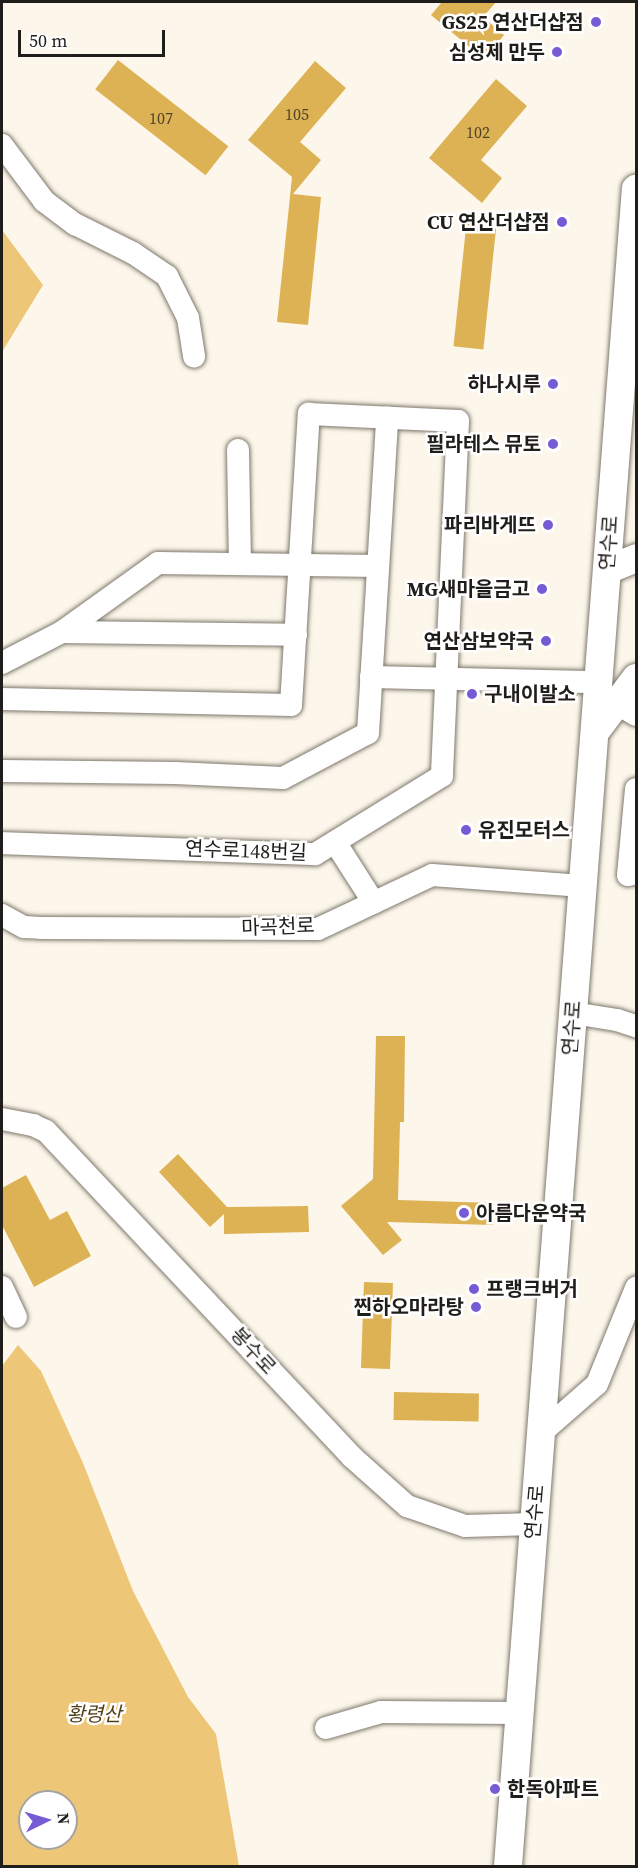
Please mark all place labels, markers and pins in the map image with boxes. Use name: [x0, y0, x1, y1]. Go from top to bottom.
place label: GS25 연산더샵점: [442, 10, 584, 34]
marker: GS25 연산더샵점: [589, 15, 603, 29]
place label: 심성제 만두: [449, 40, 545, 64]
marker: 심성제 만두: [550, 45, 564, 59]
place label: CU 연산더샵점: [427, 210, 550, 234]
marker: CU 연산더샵점: [555, 215, 569, 229]
place label: 하나시루: [467, 372, 541, 396]
marker: 하나시루: [546, 377, 560, 391]
place label: 필라테스 뮤토: [426, 432, 541, 456]
marker: 필라테스 뮤토: [546, 437, 560, 451]
place label: 파리바게뜨: [444, 513, 536, 537]
marker: 파리바게뜨: [541, 518, 555, 532]
place label: MG새마을금고: [407, 577, 530, 601]
marker: MG새마을금고: [535, 582, 549, 596]
place label: 연산삼보약국: [424, 629, 534, 653]
marker: 연산삼보약국: [539, 634, 553, 648]
place label: 구내이발소: [484, 682, 576, 706]
marker: 구내이발소: [465, 687, 479, 701]
place label: 유진모터스: [478, 818, 570, 842]
marker: 유진모터스: [459, 823, 473, 837]
place label: 아름다운약국: [476, 1201, 586, 1225]
marker: 아름다운약국: [457, 1206, 471, 1220]
place label: 프랭크버거: [486, 1277, 578, 1301]
marker: 프랭크버거: [467, 1282, 481, 1296]
place label: 찐하오마라탕: [354, 1295, 464, 1319]
marker: 찐하오마라탕: [469, 1300, 483, 1314]
place label: 한독아파트: [507, 1777, 599, 1801]
marker: 한독아파트: [488, 1782, 502, 1796]

